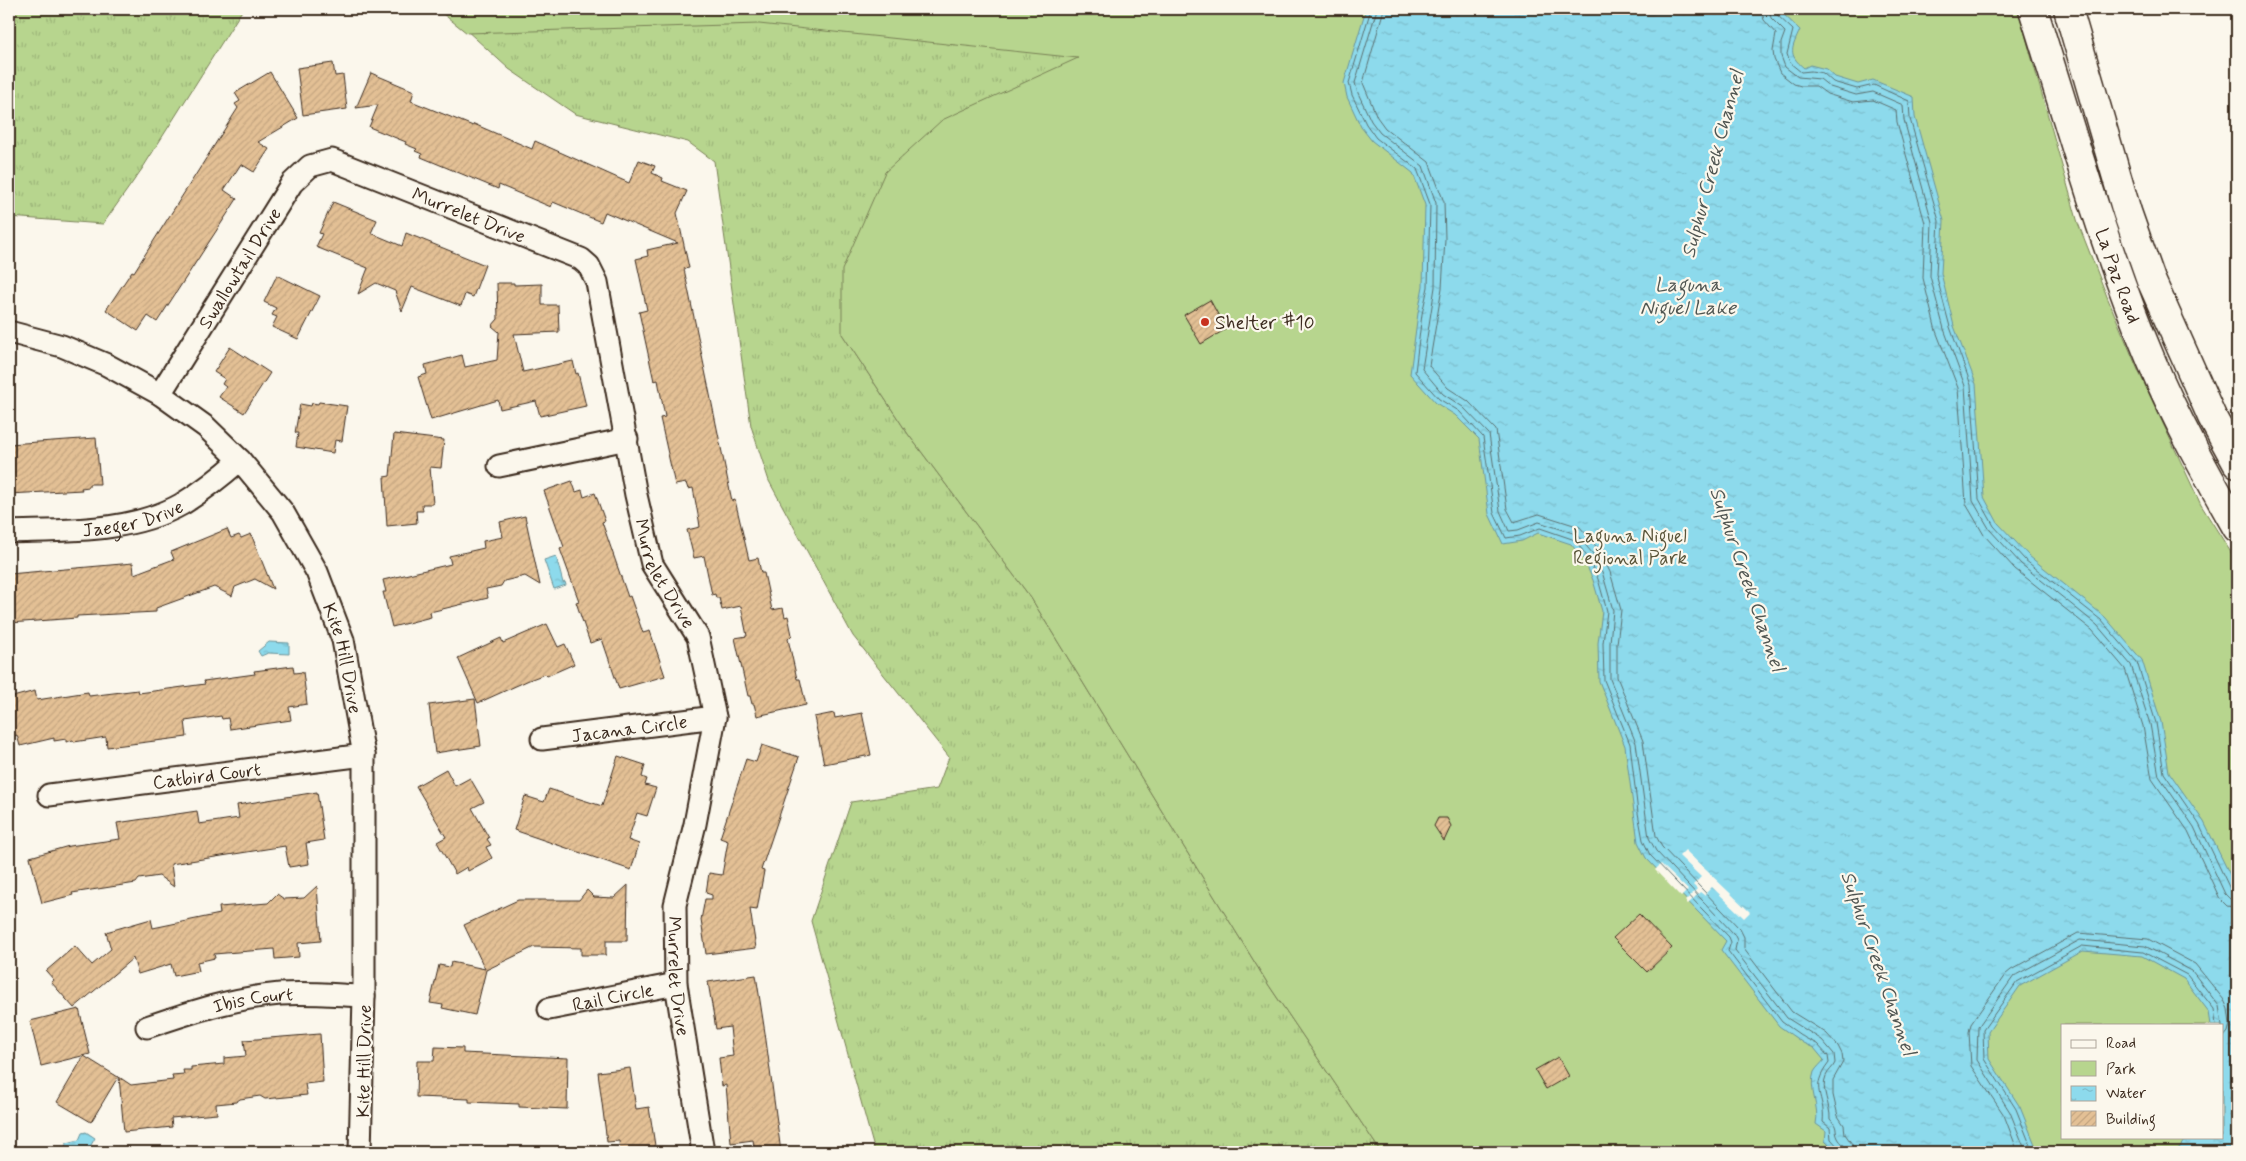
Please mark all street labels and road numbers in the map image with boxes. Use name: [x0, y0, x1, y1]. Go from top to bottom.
street label: Murrelet Drive: [408, 182, 529, 250]
street label: Swallowtail Drive: [193, 203, 288, 334]
street label: La Paz Road: [2089, 225, 2146, 327]
street label: Jaeger Drive: [82, 495, 188, 543]
street label: Murrelet Drive: [628, 516, 701, 634]
street label: Kite Hill Drive: [316, 600, 367, 716]
street label: Jacana Circle: [570, 710, 689, 749]
street label: Catbird Court: [151, 757, 263, 796]
street label: Murrelet Drive: [661, 916, 695, 1038]
street label: Rail Circle: [570, 978, 656, 1018]
street label: Ibis Court: [210, 982, 294, 1020]
street label: Kite Hill Drive: [351, 1004, 378, 1118]

